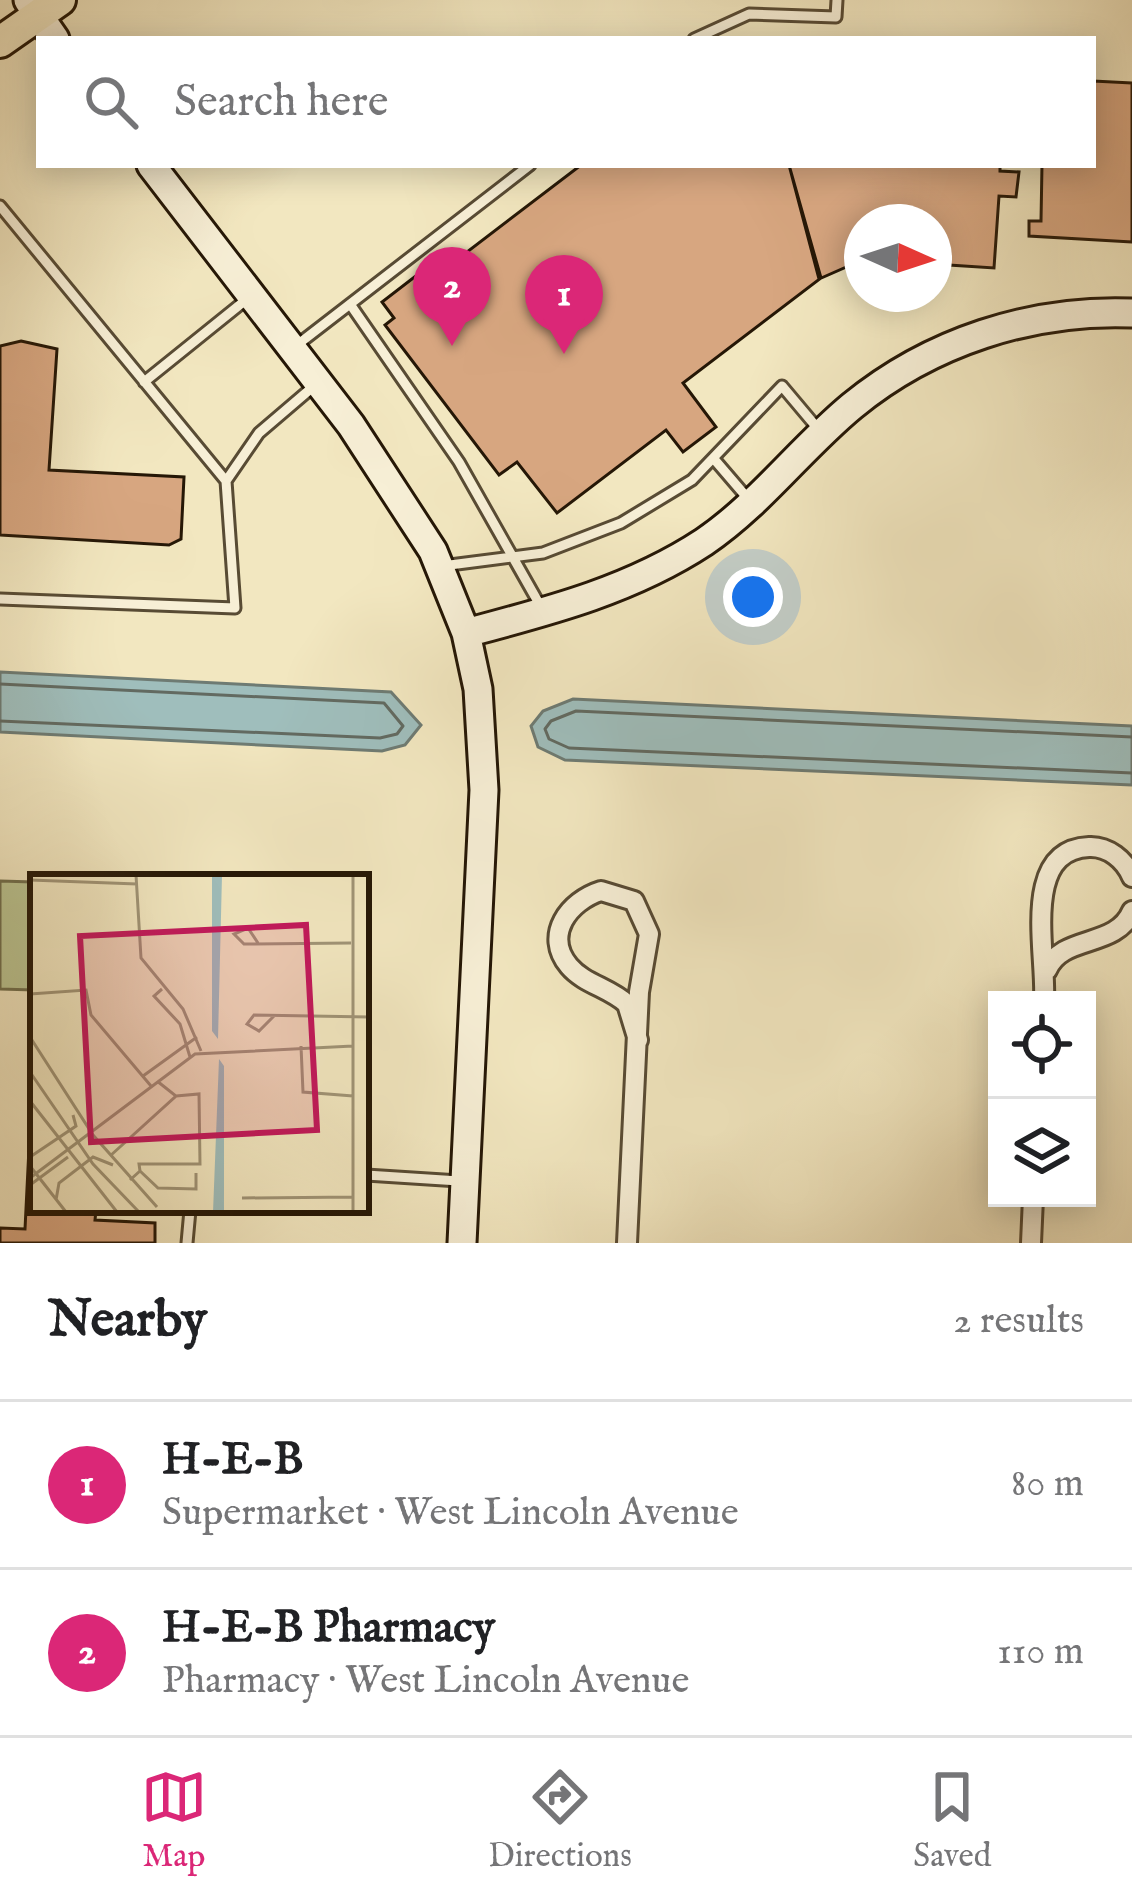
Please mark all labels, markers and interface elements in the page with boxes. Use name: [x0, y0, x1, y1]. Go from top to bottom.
search box: [36, 36, 1096, 168]
icon: search: [78, 69, 144, 135]
text: Search here: [174, 74, 388, 131]
north arrow: [844, 204, 952, 312]
pin: 2: [413, 247, 491, 346]
pin: 1: [525, 255, 603, 354]
your location: [723, 567, 783, 627]
inset map: [30, 874, 369, 1213]
map controls: [988, 991, 1096, 1207]
button: locate: [988, 991, 1096, 1099]
button: layers: [988, 1099, 1096, 1207]
text: Nearby: [48, 1289, 207, 1354]
text: 2 results: [953, 1297, 1084, 1346]
text: H-E-B: [162, 1432, 303, 1489]
text: 1: [80, 1460, 94, 1509]
text: 80 m: [1011, 1460, 1084, 1509]
text: Supermarket · West Lincoln Avenue: [162, 1489, 739, 1538]
text: H-E-B Pharmacy: [162, 1600, 495, 1657]
text: 2: [78, 1628, 96, 1677]
text: 110 m: [997, 1628, 1084, 1677]
text: Pharmacy · West Lincoln Avenue: [162, 1657, 689, 1706]
tab: Map: [141, 1764, 207, 1878]
tab: Directions: [488, 1764, 632, 1878]
tab: Saved: [913, 1764, 991, 1878]

